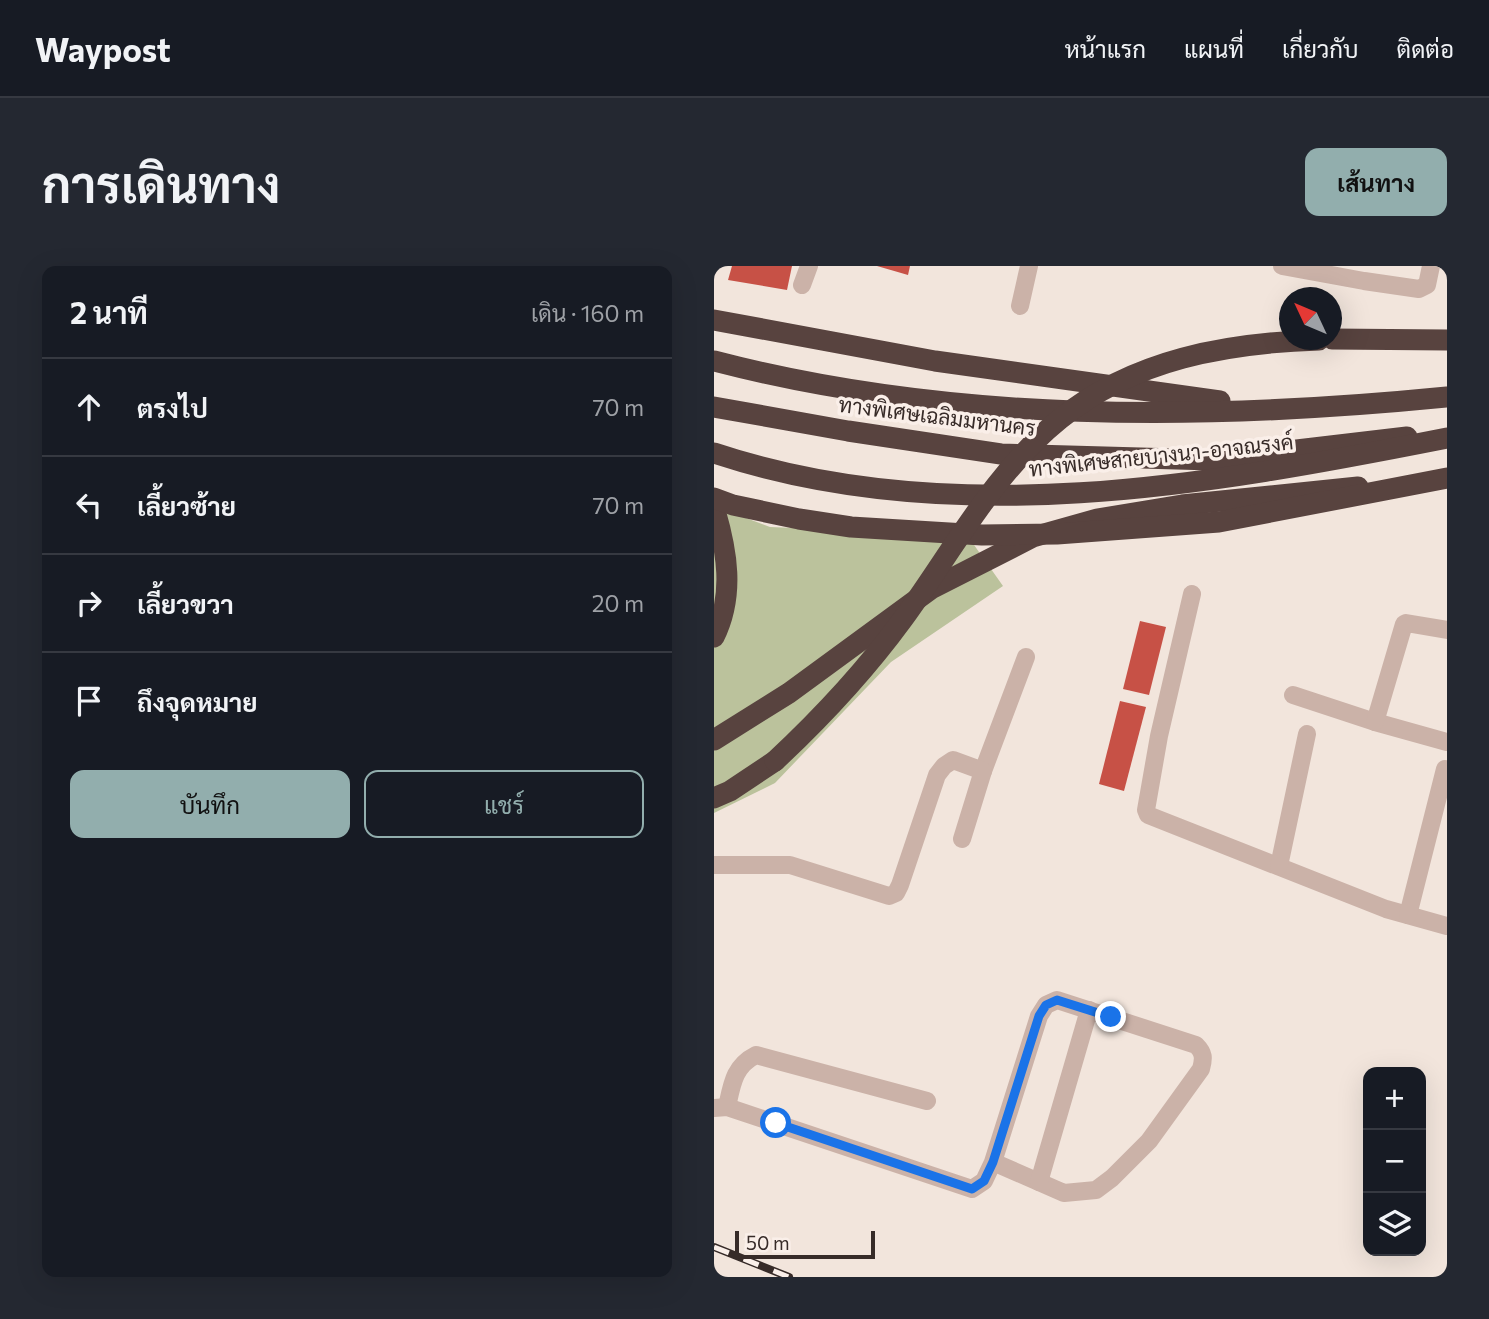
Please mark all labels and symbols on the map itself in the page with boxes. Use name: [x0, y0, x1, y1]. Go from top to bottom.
north arrow: [1279, 287, 1342, 350]
street label: ทางพิเศษเฉลิมมหานคร: [837, 391, 1037, 440]
street label: ทางพิเศษสายบางนา-อาจณรงค์: [1027, 428, 1294, 481]
route end: [1095, 1001, 1126, 1032]
route start: [760, 1107, 791, 1138]
scale bar: [735, 1228, 875, 1260]

